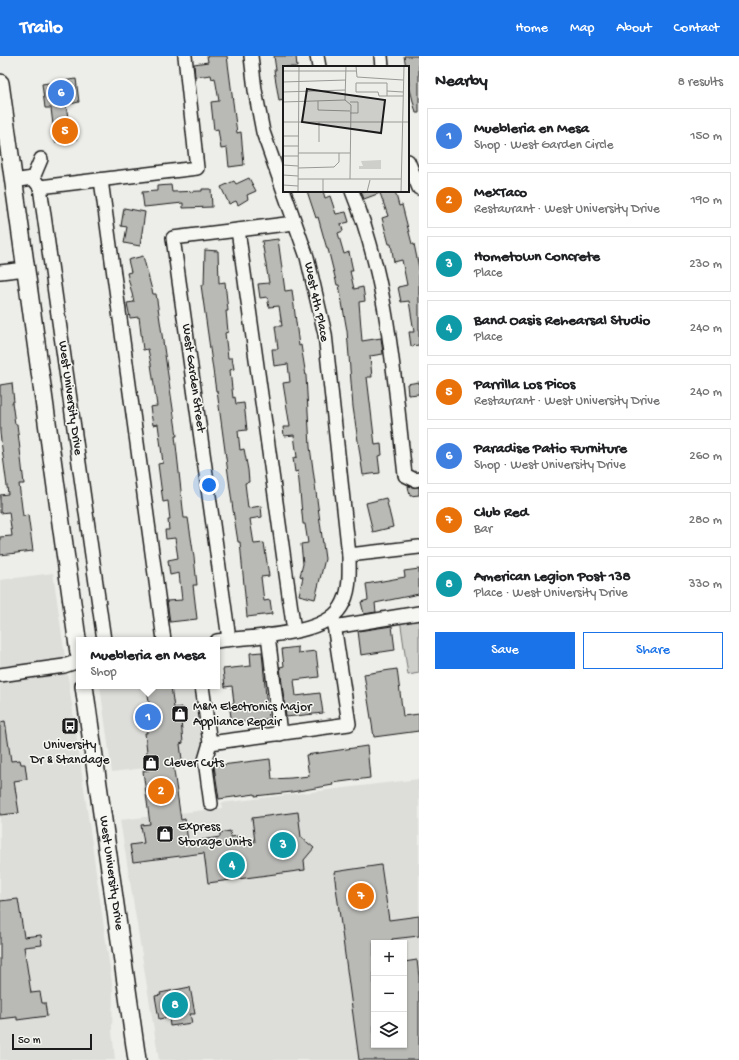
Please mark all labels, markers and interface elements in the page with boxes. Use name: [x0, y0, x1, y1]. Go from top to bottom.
text: Trailo: [20, 17, 63, 40]
text: Home: [516, 20, 548, 37]
text: Map: [570, 20, 594, 37]
text: About: [616, 20, 652, 37]
text: Contact: [674, 20, 719, 37]
inset map: [283, 66, 409, 192]
text: Nearby: [435, 72, 488, 92]
text: 8 results: [678, 75, 723, 90]
pin: 6: [48, 78, 74, 108]
pin: 5: [52, 116, 78, 146]
text: Muebleria en Mesa: [474, 120, 589, 138]
text: 1: [446, 129, 452, 144]
text: 150 m: [690, 129, 722, 144]
text: Shop · West Garden Circle: [474, 138, 613, 153]
text: MexTaco: [474, 184, 527, 202]
text: 2: [446, 193, 452, 208]
text: 190 m: [691, 193, 722, 208]
text: Restaurant · West University Drive: [474, 202, 660, 217]
text: Hometown Concrete: [474, 248, 600, 266]
text: 3: [446, 257, 452, 272]
text: 230 m: [689, 257, 722, 272]
street label: West 4th Place: [300, 261, 332, 343]
text: Place: [474, 266, 502, 281]
text: Band Oasis Rehearsal Studio: [474, 312, 650, 330]
text: 4: [446, 321, 452, 336]
text: 240 m: [690, 321, 722, 336]
street label: West Garden Street: [178, 323, 208, 435]
text: Place: [474, 330, 502, 345]
street label: West University Drive: [55, 340, 85, 456]
text: Parrilla Los Picos: [474, 376, 575, 394]
text: 5: [446, 385, 452, 400]
text: 240 m: [690, 385, 722, 400]
text: Restaurant · West University Drive: [474, 394, 660, 409]
text: Paradise Patio Furniture: [474, 440, 627, 458]
text: 6: [446, 449, 452, 464]
text: 260 m: [689, 449, 722, 464]
text: Shop · West University Drive: [474, 458, 626, 473]
your location: [199, 475, 219, 495]
text: Club Red: [474, 504, 528, 522]
text: 7: [446, 513, 452, 528]
text: 280 m: [689, 513, 722, 528]
text: Bar: [474, 522, 492, 537]
text: American Legion Post 138: [474, 568, 631, 586]
text: 8: [445, 577, 453, 592]
text: 330 m: [689, 577, 722, 592]
text: Place · West University Drive: [474, 586, 628, 601]
button: Save: [435, 632, 575, 669]
button: Share: [583, 632, 723, 669]
popup: [76, 637, 220, 689]
text: Muebleria en Mesa: [90, 647, 206, 665]
text: Shop: [90, 665, 117, 680]
place label: M&M Electronics Major Appliance Repair: [193, 700, 313, 730]
pin: 1: [135, 702, 161, 732]
shop icon: M&M Electronics Major Appliance Repair: [170, 704, 190, 724]
bus stop icon: University Dr & Standage: [60, 716, 80, 736]
place label: University Dr & Standage: [30, 738, 110, 768]
shop icon: Clever Cuts: [141, 753, 161, 773]
place label: Clever Cuts: [164, 756, 225, 771]
pin: 2: [148, 776, 174, 806]
street label: West University Drive: [96, 815, 126, 931]
place label: Express Storage Units: [178, 820, 253, 850]
shop icon: Express Storage Units: [155, 824, 175, 844]
pin: 3: [270, 830, 296, 860]
pin: 4: [219, 850, 245, 880]
pin: 7: [348, 881, 374, 911]
map controls: [371, 940, 407, 1048]
button: +: [371, 940, 407, 976]
button: −: [371, 976, 407, 1012]
pin: 8: [162, 990, 188, 1020]
button: layers: [371, 1012, 407, 1048]
scale bar: [12, 1032, 92, 1051]
text: 50 m: [18, 1035, 40, 1047]

